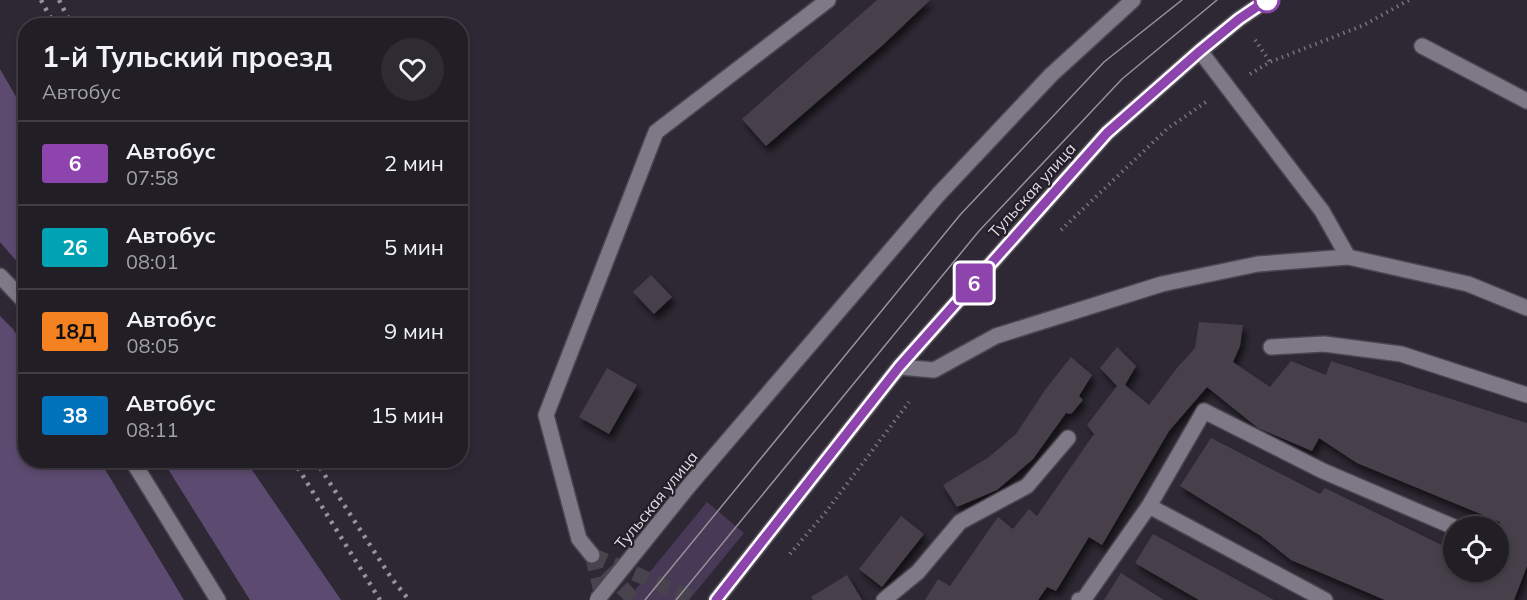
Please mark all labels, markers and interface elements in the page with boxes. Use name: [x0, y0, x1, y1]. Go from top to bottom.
unlabelled marker: [1254, 0, 1280, 13]
button: heart: [381, 38, 444, 101]
text: 1-й Тульский проезд: [42, 39, 332, 74]
text: Автобус: [42, 79, 121, 104]
text: Автобус: [126, 137, 216, 165]
street label: Тульская улица: [984, 138, 1080, 242]
text: 2 мин: [384, 149, 444, 177]
text: 6: [69, 150, 81, 176]
text: 07:58: [126, 165, 179, 190]
text: Автобус: [126, 221, 216, 249]
text: 5 мин: [384, 233, 444, 261]
text: 26: [62, 234, 88, 260]
text: 08:01: [126, 249, 179, 274]
line badge: 6: [954, 264, 994, 302]
text: 6: [968, 270, 980, 296]
text: Автобус: [126, 305, 216, 333]
text: 9 мин: [384, 317, 444, 345]
text: 18Д: [54, 318, 96, 344]
text: 08:05: [126, 333, 179, 358]
text: Автобус: [126, 389, 216, 417]
text: 15 мин: [371, 401, 444, 429]
text: 38: [62, 402, 88, 428]
text: 08:11: [126, 417, 179, 442]
street label: Тульская улица: [610, 447, 702, 553]
map controls: [1443, 516, 1509, 582]
button: locate: [1443, 516, 1509, 582]

